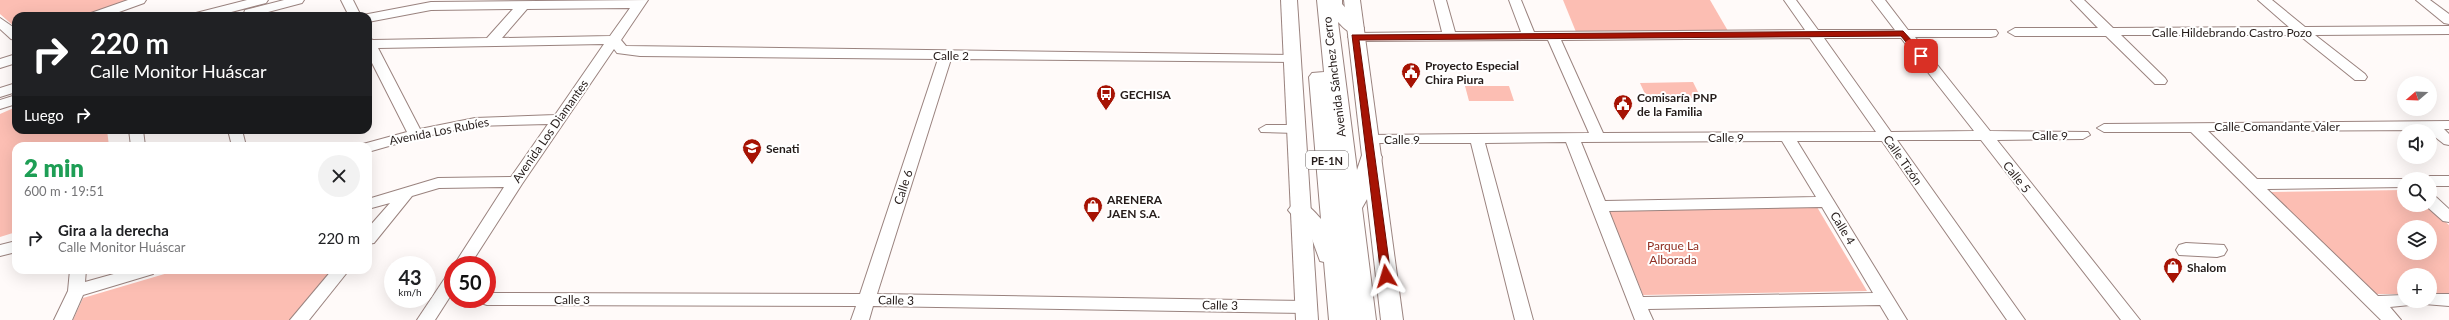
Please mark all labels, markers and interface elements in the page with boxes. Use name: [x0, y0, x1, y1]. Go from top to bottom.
street label: Avenida Sánchez Cerro: [1319, 16, 1349, 138]
street label: Calle Hildebrando Castro Pozo: [2152, 25, 2312, 40]
text: 220 m: [90, 26, 169, 60]
icon: right: [24, 28, 76, 80]
pin: [1904, 39, 1938, 73]
icon: arrive: [1910, 45, 1932, 67]
street label: Calle 2: [933, 48, 969, 63]
place label: Proyecto Especial Chira Piura: [1425, 58, 1519, 87]
text: Calle Monitor Huáscar: [90, 60, 266, 82]
public building icon: Proyecto Especial Chira Piura: [1400, 61, 1422, 89]
north arrow: [2397, 76, 2437, 116]
map controls: [2397, 76, 2437, 308]
street label: Avenida Los Diamantes: [509, 77, 591, 185]
bus stop icon: GECHISA: [1095, 83, 1117, 111]
place label: GECHISA: [1120, 87, 1172, 102]
place label: Comisaría PNP de la Familia: [1637, 90, 1717, 119]
public building icon: Comisaría PNP de la Familia: [1612, 93, 1634, 121]
icon: right: [72, 104, 94, 126]
text: Luego: [24, 106, 64, 124]
street label: Avenida Los Rubíes: [388, 114, 490, 148]
street label: Calle Comandante Valer: [2214, 119, 2340, 134]
button: sound: [2397, 124, 2437, 164]
street label: Calle 9: [2032, 128, 2068, 143]
street label: Calle 9: [1708, 130, 1744, 145]
street label: Calle 9: [1384, 132, 1420, 147]
street label: Calle Tizón: [1880, 132, 1926, 188]
school or university icon: Senati: [741, 137, 763, 165]
place label: Senati: [766, 141, 800, 156]
road number: PE-1N: [1306, 151, 1348, 169]
text: 2 min: [24, 153, 84, 182]
button: close: [318, 155, 360, 197]
street label: Calle 5: [2000, 158, 2034, 196]
street label: Calle 6: [890, 168, 916, 206]
button: search: [2397, 172, 2437, 212]
text: 600 m · 19:51: [24, 183, 104, 199]
place label: ARENERA JAEN S.A.: [1106, 192, 1163, 221]
shop icon: ARENERA JAEN S.A.: [1082, 195, 1104, 223]
street label: Calle 4: [1827, 209, 1859, 247]
button: layers: [2397, 220, 2437, 260]
text: Gira a la derecha: [58, 221, 169, 239]
icon: right: [24, 227, 46, 249]
text: 220 m: [318, 229, 360, 247]
park label: Parque La Alborada: [1647, 238, 1699, 267]
text: Calle Monitor Huáscar: [58, 239, 185, 255]
position arrow: [1365, 255, 1407, 297]
speed limit sign: 50: [444, 256, 496, 308]
shop icon: Shalom: [2162, 256, 2184, 284]
place label: Shalom: [2187, 260, 2226, 275]
text: 43: [398, 265, 422, 289]
button: +: [2397, 268, 2437, 308]
text: km/h: [398, 286, 422, 298]
street label: Calle 3: [554, 292, 590, 307]
street label: Calle 3: [878, 292, 914, 308]
street label: Calle 3: [1202, 297, 1238, 313]

